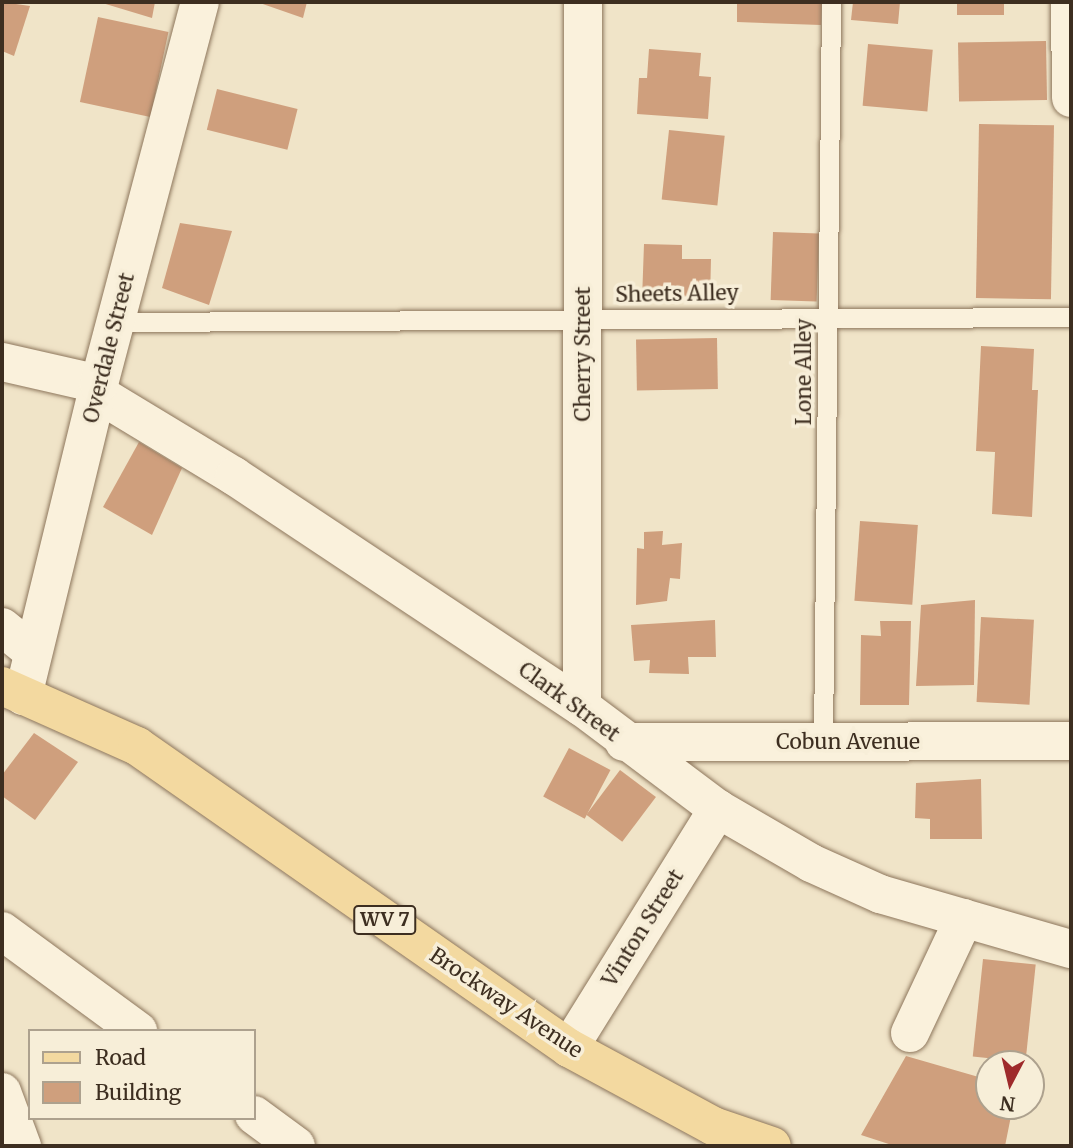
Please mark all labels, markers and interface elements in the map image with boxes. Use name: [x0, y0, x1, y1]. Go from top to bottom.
street label: Overdale Street: [78, 270, 140, 426]
street label: Sheets Alley: [615, 280, 739, 308]
street label: Cherry Street: [570, 286, 596, 422]
street label: Lone Alley: [791, 319, 817, 425]
street label: Clark Street: [514, 657, 624, 747]
street label: Cobun Avenue: [776, 729, 920, 755]
street label: Vinton Street: [597, 865, 689, 991]
road number: WV 7: [352, 904, 418, 936]
street label: Brockway Avenue: [425, 943, 587, 1063]
legend: [28, 1029, 256, 1120]
text: Road: [95, 1044, 146, 1071]
north arrow: [975, 1050, 1045, 1120]
text: Building: [95, 1079, 181, 1106]
text: N: [999, 1091, 1017, 1117]

